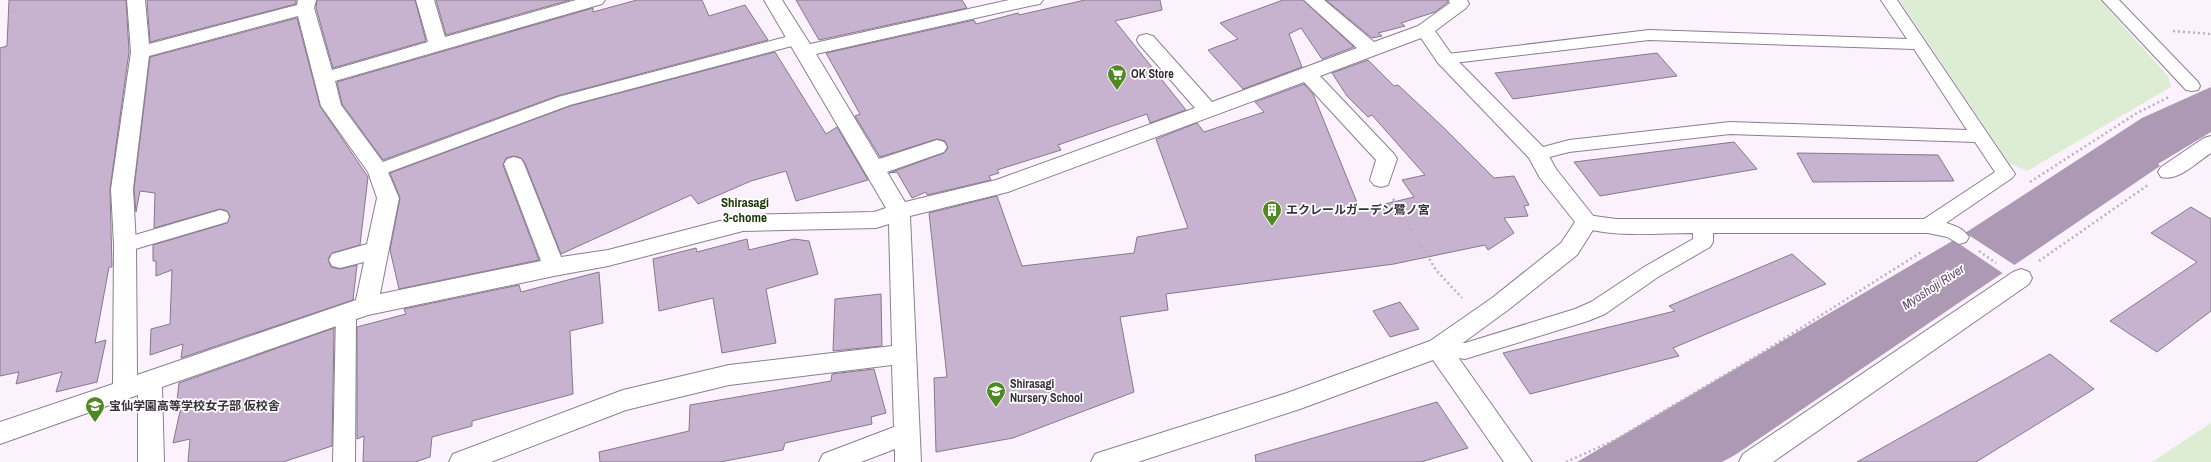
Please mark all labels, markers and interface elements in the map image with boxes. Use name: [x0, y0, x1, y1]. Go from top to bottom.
supermarket icon: OK Store: [1106, 63, 1128, 91]
place label: OK Store: [1131, 66, 1174, 82]
district label: Shirasagi 3-chome: [721, 194, 769, 226]
building icon: エクレールガーデン鷺ノ宮: [1261, 199, 1283, 227]
place label: エクレールガーデン鷺ノ宮: [1286, 202, 1430, 218]
water label: Myoshoji River: [1899, 260, 1968, 313]
place label: Shirasagi Nursery School: [1010, 376, 1083, 406]
school or university icon: Shirasagi Nursery School: [985, 380, 1007, 408]
school or university icon: 宝仙学園高等学校女子部 仮校舎: [84, 395, 106, 423]
place label: 宝仙学園高等学校女子部 仮校舎: [109, 398, 280, 414]

